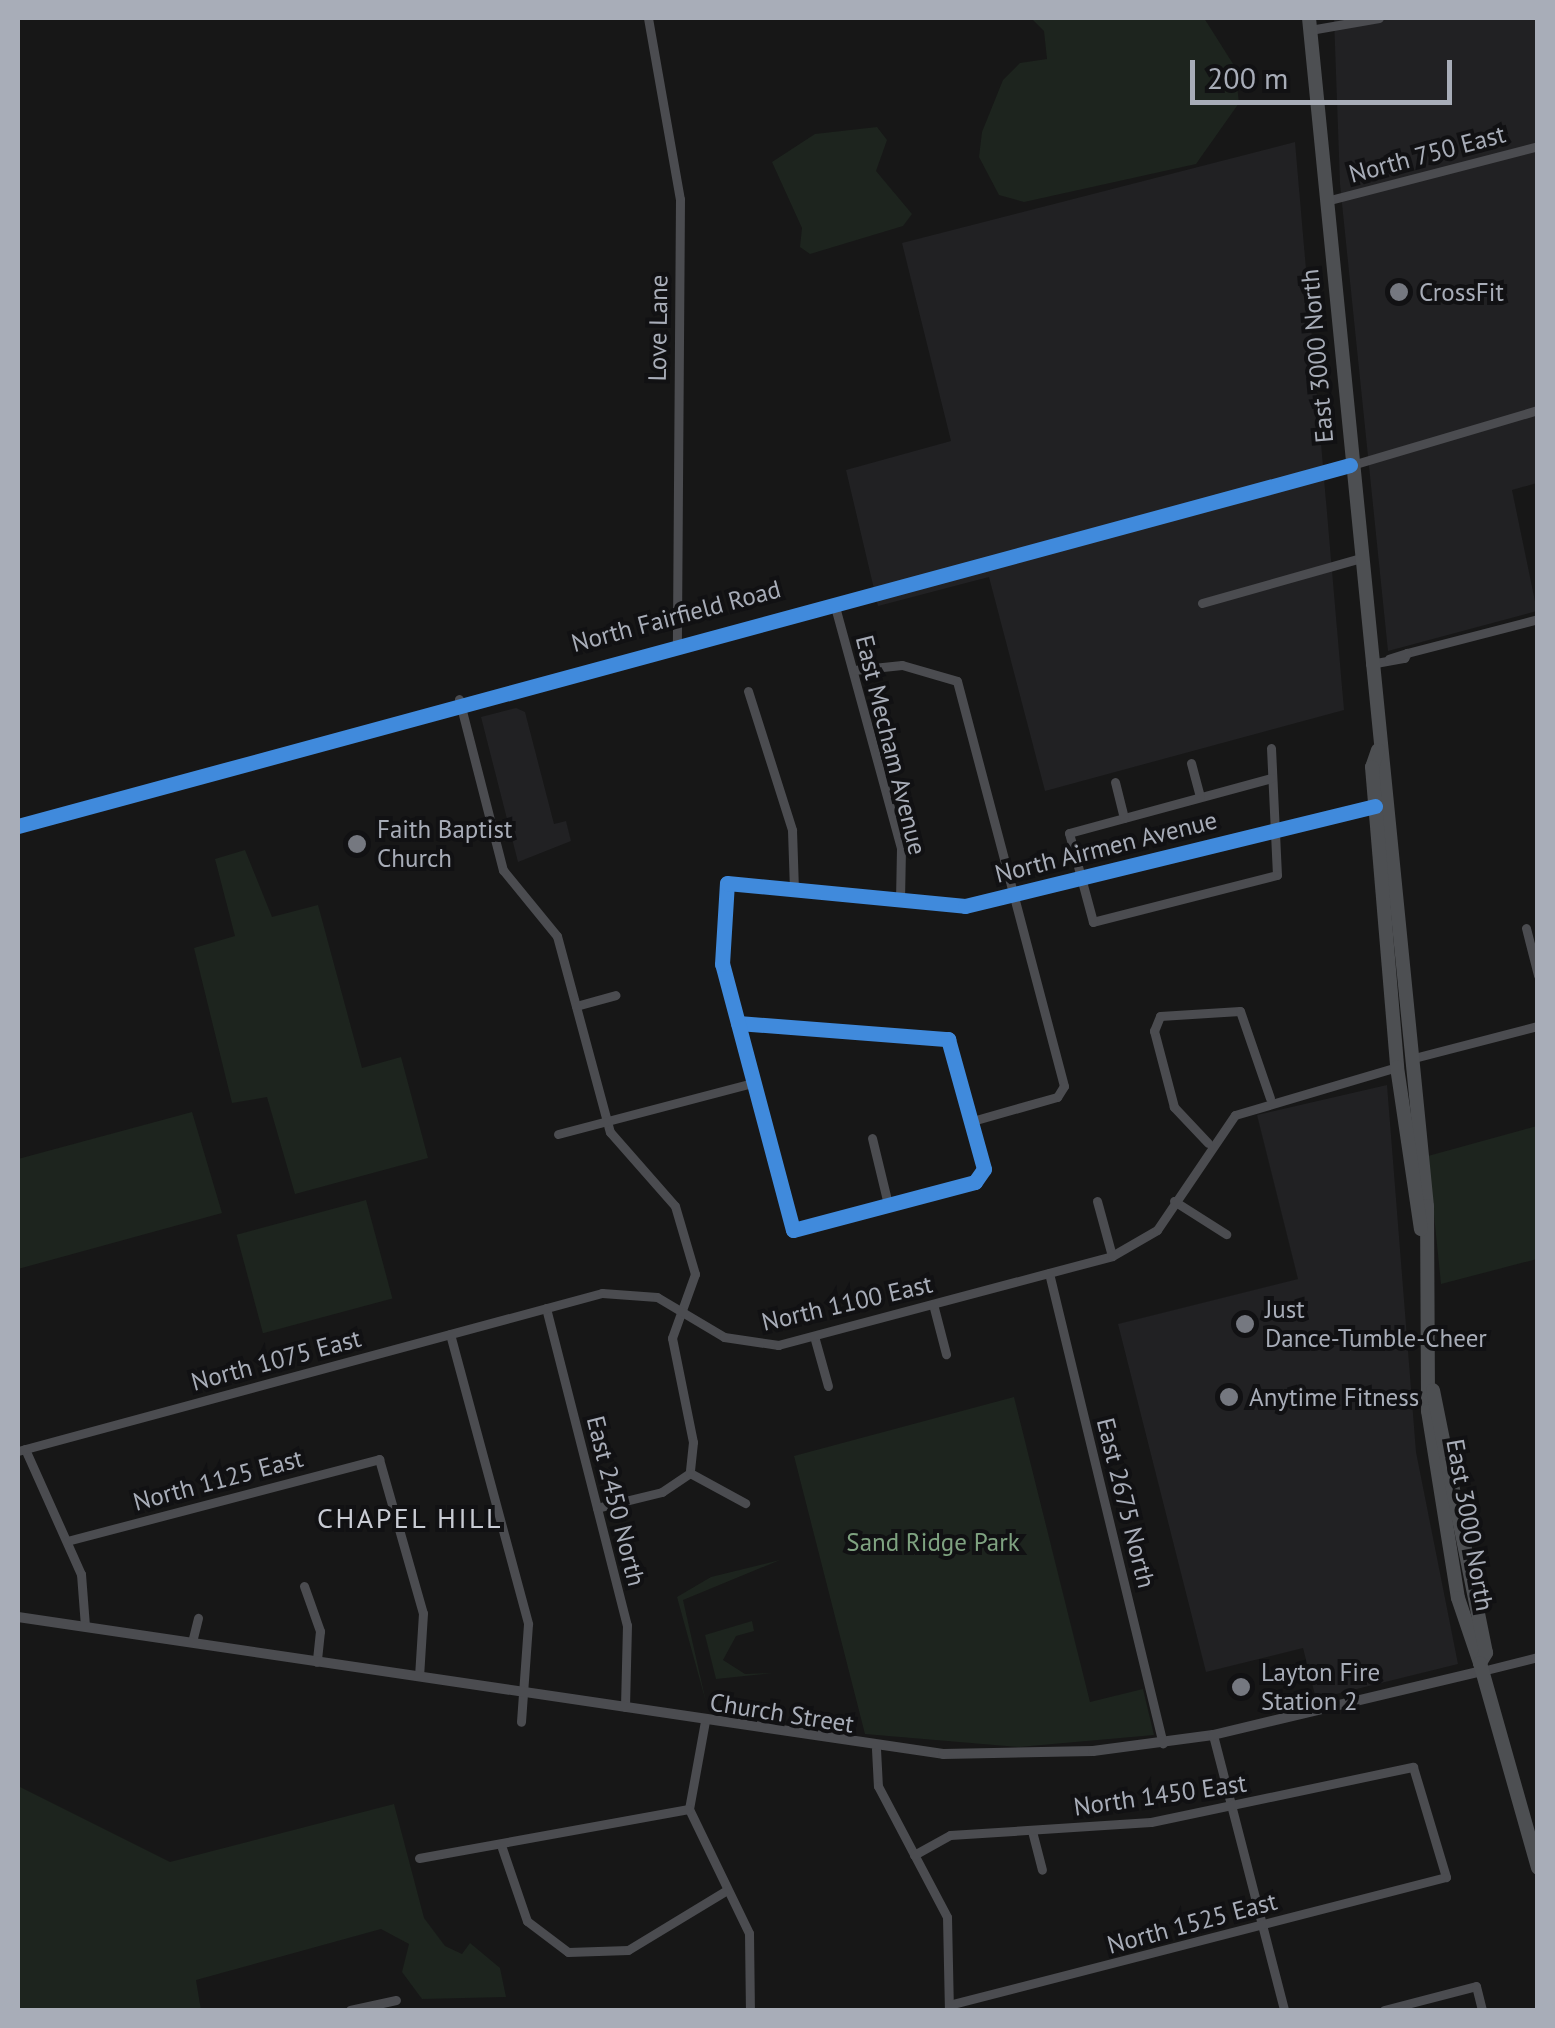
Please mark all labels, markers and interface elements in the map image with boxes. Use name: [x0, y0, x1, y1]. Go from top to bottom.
scale bar: [1195, 40, 1458, 102]
text: 200 m: [1207, 58, 1288, 97]
street label: North 750 East: [1346, 119, 1508, 189]
street label: East 3000 North: [1294, 268, 1340, 444]
street label: Love Lane: [642, 274, 674, 382]
place label: CrossFit: [1419, 277, 1504, 307]
marker: CrossFit: [1388, 281, 1410, 303]
street label: North Fairfield Road: [568, 574, 784, 658]
street label: East Mecham Avenue: [849, 632, 933, 858]
street label: North Airmen Avenue: [991, 805, 1221, 889]
place label: Faith Baptist Church: [377, 815, 513, 874]
marker: Faith Baptist Church: [346, 833, 368, 855]
street label: North 1100 East: [759, 1269, 935, 1337]
place label: Just Dance-Tumble-Cheer: [1265, 1295, 1487, 1354]
marker: Just Dance-Tumble-Cheer: [1234, 1313, 1256, 1335]
street label: North 1075 East: [188, 1323, 364, 1397]
place label: Anytime Fitness: [1249, 1382, 1419, 1412]
marker: Anytime Fitness: [1218, 1386, 1240, 1408]
street label: East 2450 North: [580, 1413, 652, 1589]
street label: East 2675 North: [1090, 1415, 1162, 1591]
street label: East 3000 North: [1440, 1437, 1500, 1613]
street label: North 1125 East: [130, 1443, 306, 1517]
district label: CHAPEL HILL: [316, 1501, 504, 1535]
park label: Sand Ridge Park: [846, 1527, 1020, 1557]
place label: Layton Fire Station 2: [1261, 1658, 1380, 1717]
marker: Layton Fire Station 2: [1230, 1676, 1252, 1698]
street label: Church Street: [708, 1687, 856, 1739]
street label: North 1450 East: [1072, 1768, 1248, 1822]
street label: North 1525 East: [1104, 1886, 1280, 1960]

